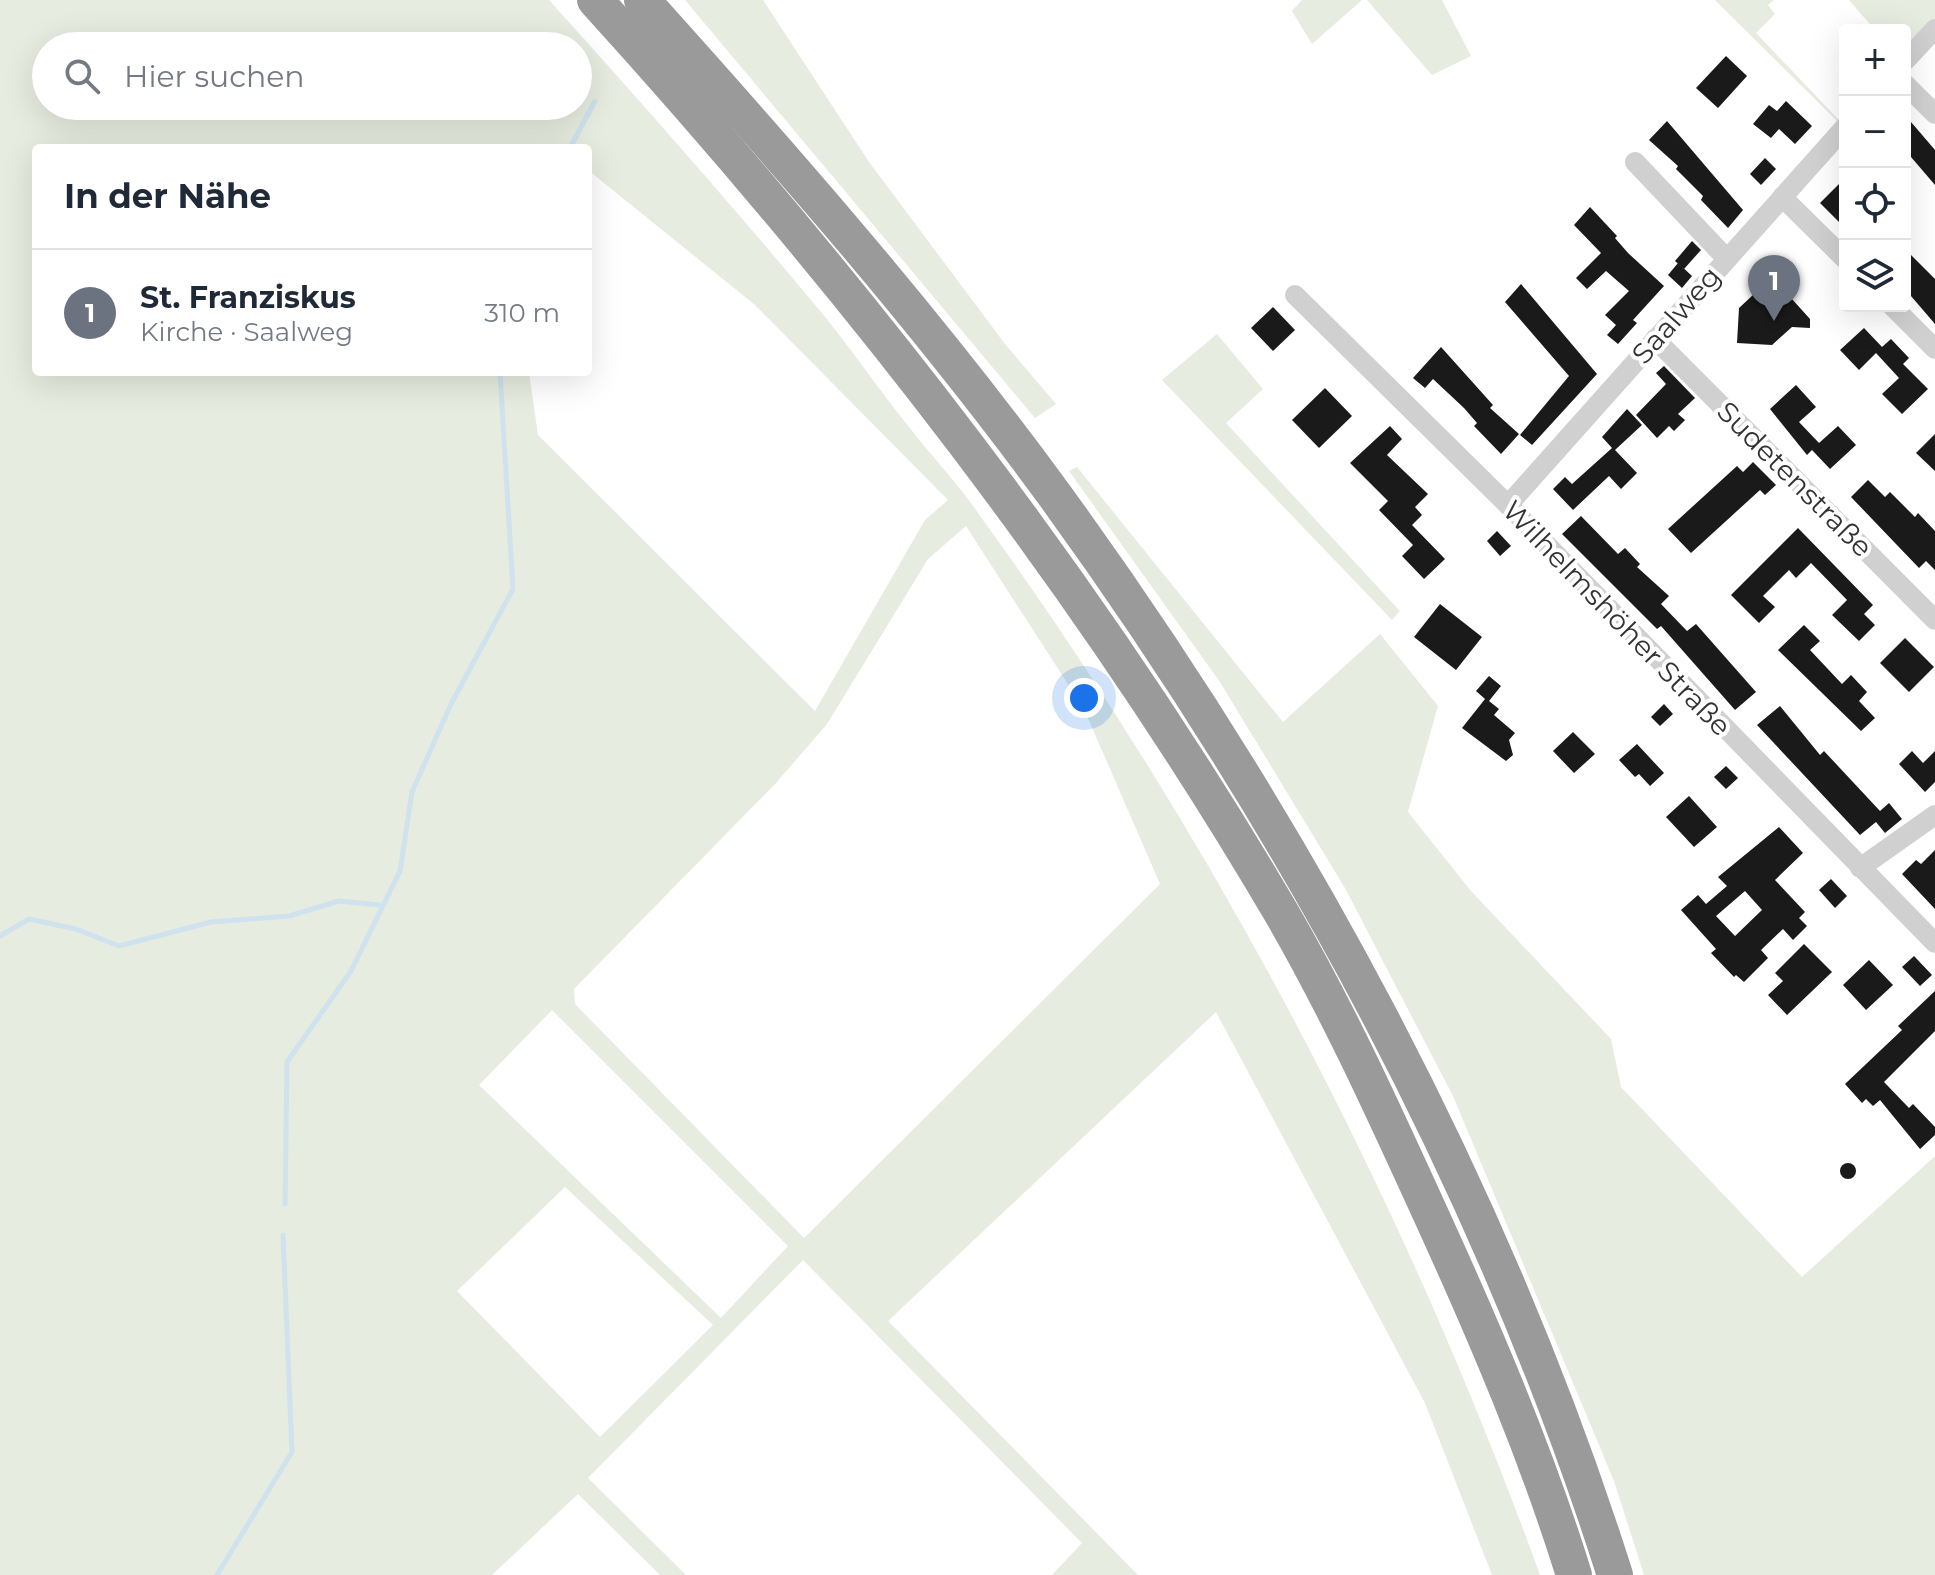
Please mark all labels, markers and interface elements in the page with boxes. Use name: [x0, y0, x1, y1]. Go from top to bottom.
map controls: [1839, 24, 1911, 312]
button: +: [1839, 24, 1911, 96]
search box: [32, 32, 592, 120]
icon: search: [60, 54, 104, 98]
text: Hier suchen: [124, 58, 305, 95]
button: −: [1839, 96, 1911, 168]
button: locate: [1839, 168, 1911, 240]
text: In der Nähe: [64, 175, 271, 217]
button: layers: [1839, 240, 1911, 312]
pin: 1: [1748, 255, 1800, 321]
street label: Saalweg: [1624, 259, 1728, 371]
text: St. Franziskus: [140, 279, 356, 316]
text: 1: [85, 297, 95, 329]
text: 310 m: [484, 297, 560, 329]
text: Kirche · Saalweg: [140, 316, 353, 348]
street label: Sudetenstraße: [1710, 394, 1880, 564]
street label: Wilhelmshöher Straße: [1496, 493, 1738, 743]
your location: [1064, 678, 1104, 718]

